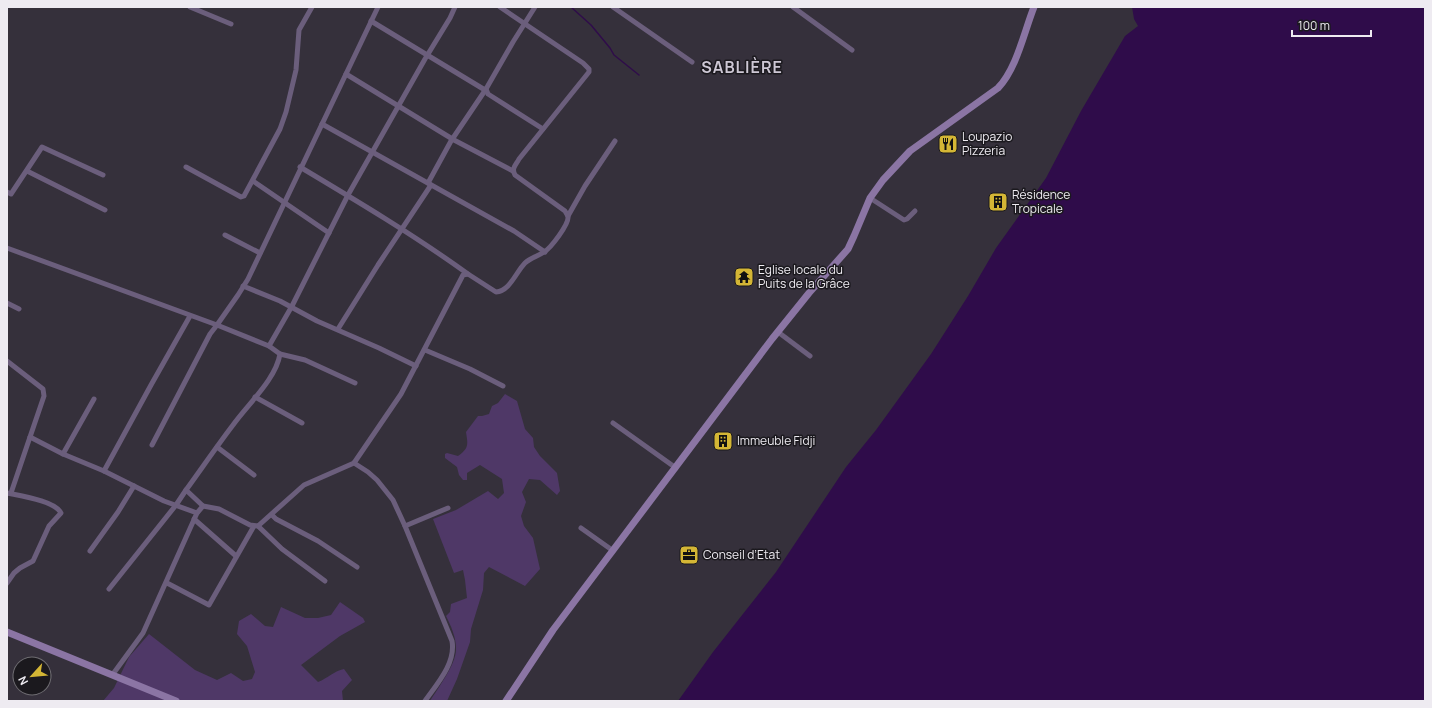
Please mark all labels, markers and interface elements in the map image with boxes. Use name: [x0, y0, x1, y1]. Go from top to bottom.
scale bar: [1292, 12, 1371, 38]
text: 100 m: [1298, 17, 1330, 34]
district label: SABLIÈRE: [701, 56, 783, 78]
place label: Loupazio Pizzeria: [962, 128, 1012, 159]
restaurant icon: Loupazio Pizzeria: [937, 133, 959, 155]
place label: Résidence Tropicale: [1012, 186, 1070, 217]
building icon: Résidence Tropicale: [987, 191, 1009, 213]
place label: Eglise locale du Puits de la Grâce: [758, 261, 850, 292]
temple icon: Eglise locale du Puits de la Grâce: [733, 266, 755, 288]
building icon: Immeuble Fidji: [712, 430, 734, 452]
place label: Immeuble Fidji: [737, 432, 815, 449]
office icon: Conseil d’Etat: [678, 544, 700, 566]
place label: Conseil d’Etat: [703, 546, 780, 563]
north arrow: [12, 656, 52, 696]
text: N: [14, 674, 31, 688]

